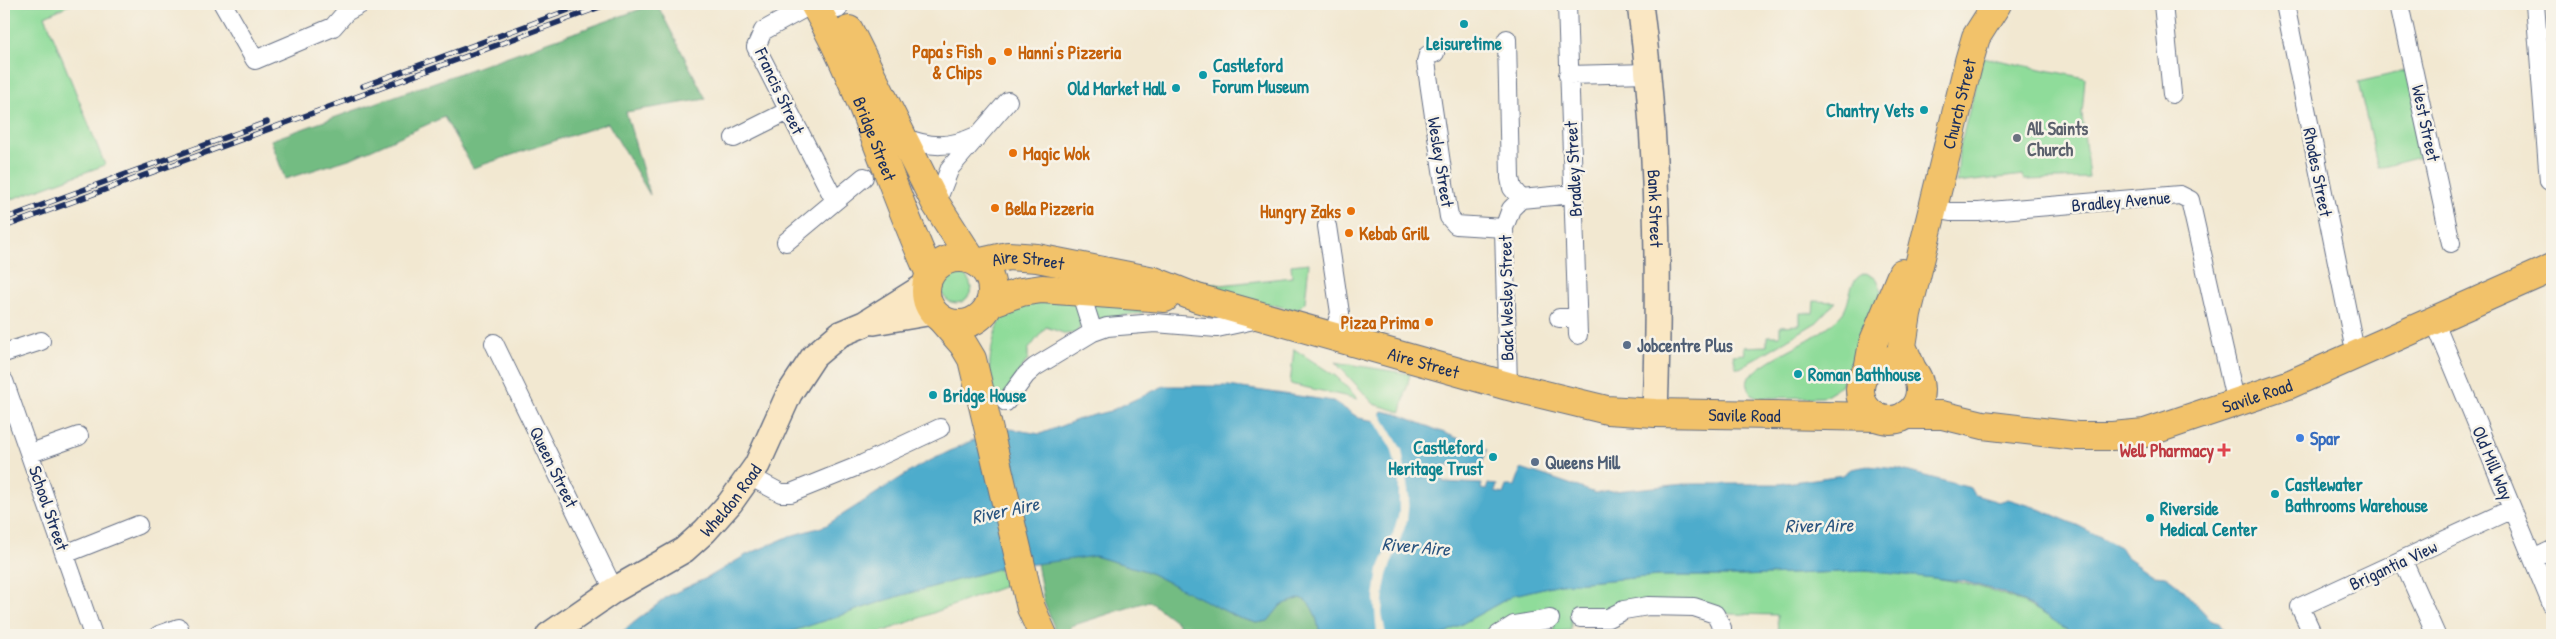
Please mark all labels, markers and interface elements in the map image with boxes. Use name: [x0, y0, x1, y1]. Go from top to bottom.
marker: Leisuretime: [1458, 18, 1470, 30]
place label: Leisuretime: [1426, 31, 1503, 56]
place label: Papa's Fish & Chips: [912, 39, 982, 86]
place label: Hanni's Pizzeria: [1018, 40, 1122, 65]
street label: Francis Street: [749, 43, 811, 139]
marker: Hanni's Pizzeria: [1002, 46, 1014, 58]
place label: Castleford Forum Museum: [1212, 53, 1309, 99]
marker: Papa's Fish & Chips: [986, 55, 998, 67]
street label: Church Street: [1935, 55, 1982, 151]
marker: Castleford Forum Museum: [1197, 69, 1209, 81]
place label: Old Market Hall: [1067, 76, 1167, 101]
marker: Old Market Hall: [1170, 82, 1182, 94]
street label: West Street: [2406, 83, 2446, 164]
street label: Bridge Street: [847, 93, 903, 185]
place label: Chantry Vets: [1826, 98, 1914, 124]
marker: Chantry Vets: [1918, 104, 1930, 116]
street label: Wesley Street: [1422, 115, 1461, 210]
place label: All Saints Church: [2027, 116, 2088, 162]
street label: Bradley Street: [1558, 120, 1588, 217]
street label: Rhodes Street: [2297, 125, 2339, 219]
marker: All Saints Church: [2011, 132, 2023, 144]
place label: Magic Wok: [1023, 141, 1090, 167]
marker: Magic Wok: [1007, 147, 1019, 159]
street label: Bank Street: [1642, 169, 1670, 248]
street label: Bradley Avenue: [2070, 184, 2172, 218]
place label: Bella Pizzeria: [1005, 196, 1094, 221]
place label: Hungry Zaks: [1260, 199, 1341, 225]
marker: Bella Pizzeria: [989, 202, 1001, 214]
marker: Hungry Zaks: [1345, 205, 1357, 217]
place label: Kebab Grill: [1359, 221, 1430, 246]
marker: Kebab Grill: [1343, 227, 1355, 239]
street label: Back Wesley Street: [1492, 234, 1520, 361]
street label: Aire Street: [989, 243, 1067, 276]
place label: Pizza Prima: [1341, 310, 1420, 335]
marker: Pizza Prima: [1423, 316, 1435, 328]
place label: Jobcentre Plus: [1637, 333, 1733, 358]
marker: Jobcentre Plus: [1621, 339, 1633, 351]
street label: Aire Street: [1385, 340, 1463, 384]
place label: Roman Bathhouse: [1808, 362, 1922, 387]
marker: Roman Bathhouse: [1792, 368, 1804, 380]
street label: Savile Road: [2219, 372, 2295, 419]
place label: Bridge House: [943, 383, 1027, 409]
marker: Bridge House: [927, 389, 939, 401]
street label: Savile Road: [1708, 401, 1781, 428]
street label: Queen Street: [524, 422, 585, 513]
street label: Old Mill Way: [2466, 422, 2520, 504]
place label: Spar: [2310, 426, 2340, 452]
marker: Spar: [2294, 432, 2306, 444]
place label: Castleford Heritage Trust: [1388, 435, 1484, 482]
place label: Well Pharmacy: [2120, 438, 2214, 464]
marker: Well Pharmacy: [2218, 444, 2230, 456]
place label: Queens Mill: [1545, 450, 1621, 475]
marker: Castleford Heritage Trust: [1487, 451, 1499, 463]
marker: Queens Mill: [1529, 456, 1541, 468]
street label: Wheldon Road: [693, 458, 767, 542]
street label: School Street: [23, 462, 75, 555]
place label: Castlewater Bathrooms Warehouse: [2285, 472, 2429, 518]
marker: Castlewater Bathrooms Warehouse: [2269, 488, 2281, 500]
water label: River Aire: [969, 490, 1042, 530]
place label: Riverside Medical Center: [2160, 496, 2257, 542]
water label: River Aire: [1785, 511, 1855, 539]
marker: Riverside Medical Center: [2144, 512, 2156, 524]
water label: River Aire: [1381, 530, 1452, 562]
street label: Brigantia View: [2345, 534, 2441, 596]

